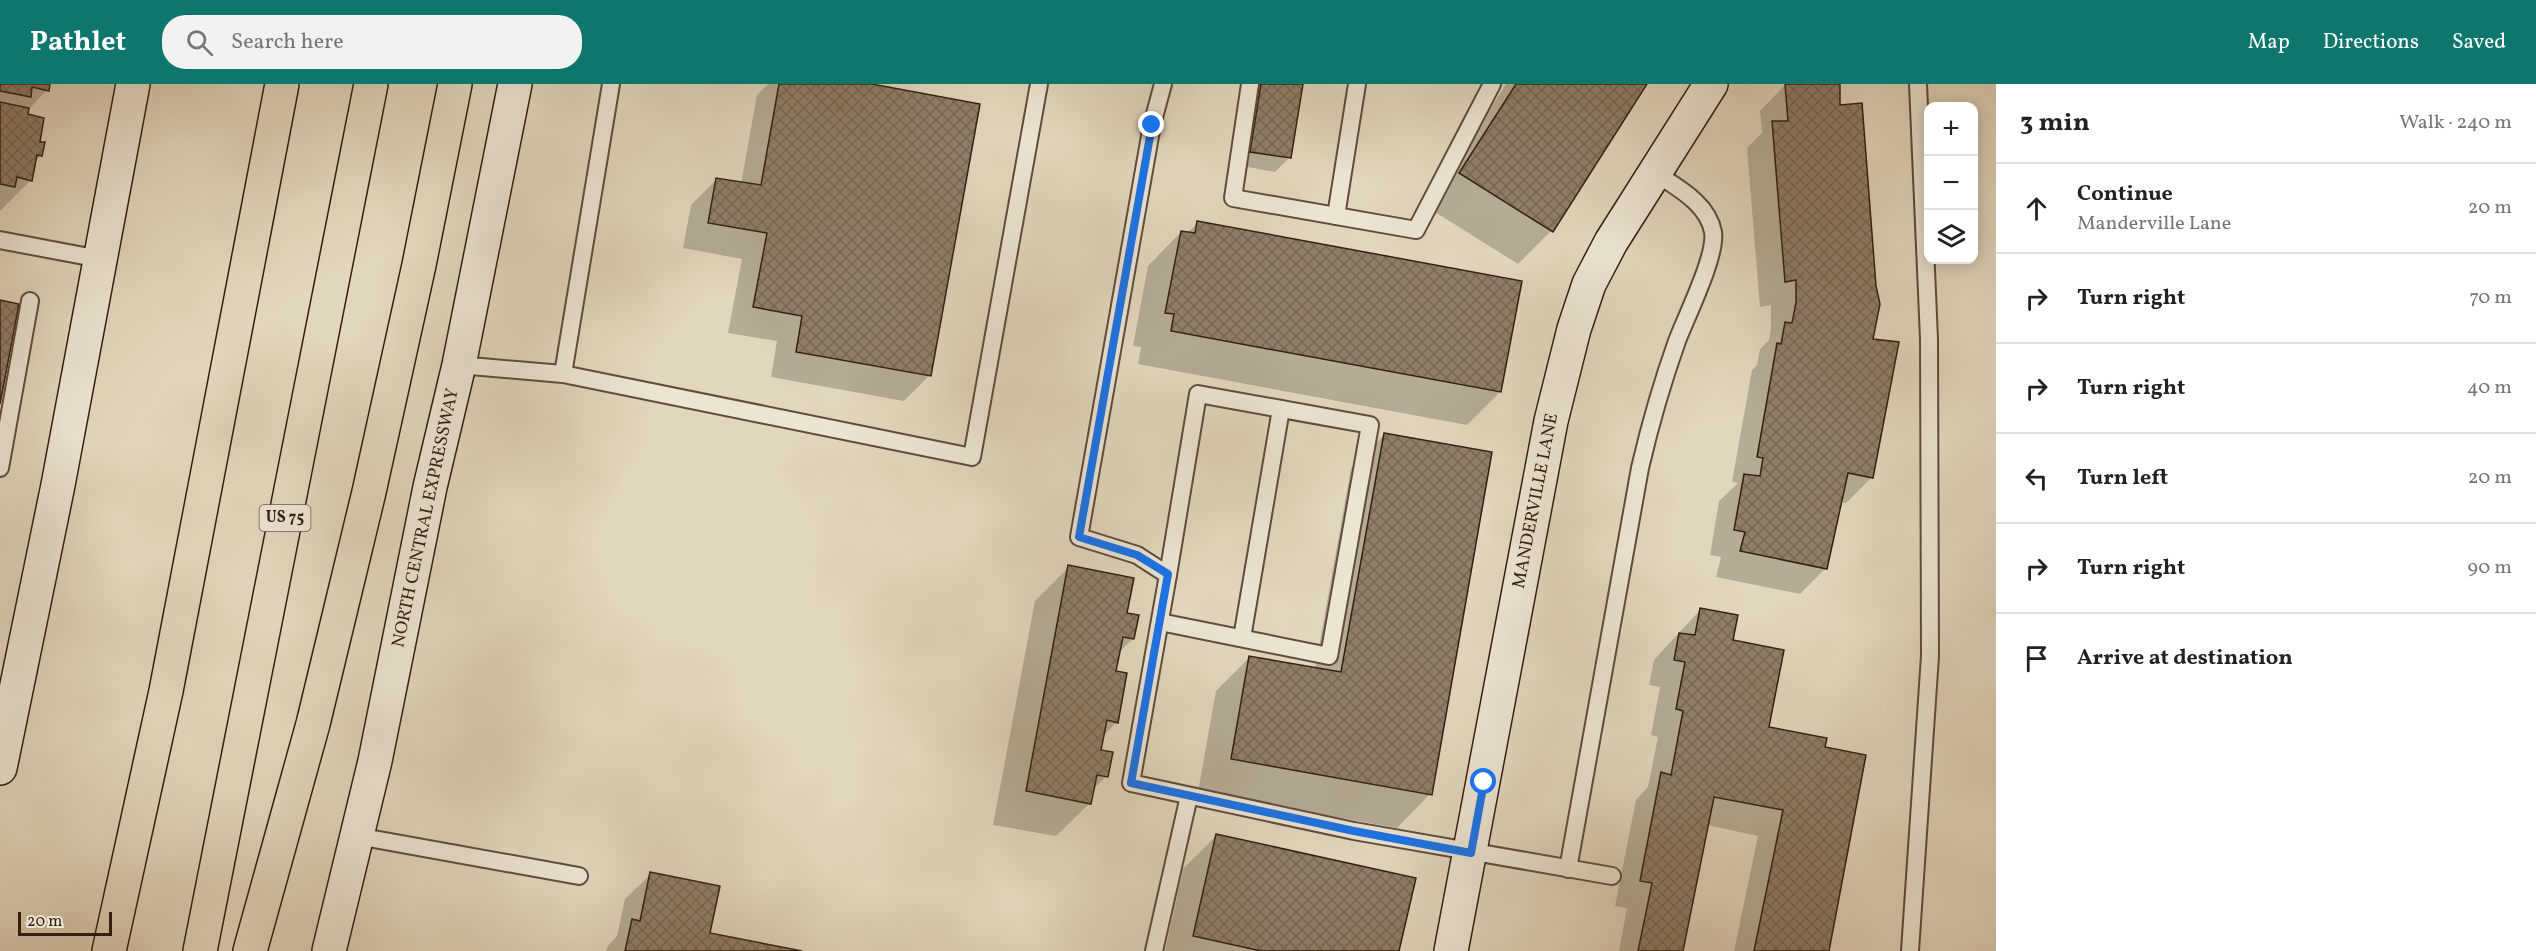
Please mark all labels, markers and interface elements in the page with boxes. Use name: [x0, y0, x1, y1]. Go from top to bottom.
search box: [162, 15, 582, 69]
text: Pathlet: [30, 23, 126, 62]
icon: search: [183, 26, 216, 59]
text: Search here: [231, 27, 344, 58]
text: Map: [2248, 28, 2290, 57]
text: Directions: [2323, 28, 2419, 57]
text: Saved: [2452, 28, 2506, 57]
map controls: [1924, 102, 1978, 264]
button: +: [1924, 102, 1978, 156]
text: 3 min: [2020, 105, 2090, 141]
text: Walk · 240 m: [2399, 109, 2512, 137]
route end: [1138, 111, 1164, 137]
button: −: [1924, 156, 1978, 210]
text: Continue: [2077, 179, 2173, 210]
icon: ahead: [2020, 192, 2053, 225]
text: 20 m: [2468, 194, 2512, 222]
button: layers: [1924, 210, 1978, 264]
text: Manderville Lane: [2077, 210, 2231, 238]
icon: right: [2020, 282, 2053, 315]
text: Turn right: [2077, 283, 2185, 314]
text: 70 m: [2469, 284, 2512, 312]
icon: right: [2020, 372, 2053, 405]
text: Turn right: [2077, 373, 2185, 404]
text: 40 m: [2467, 374, 2512, 402]
street label: NORTH CENTRAL EXPRESSWAY: [386, 386, 466, 650]
street label: MANDERVILLE LANE: [1507, 411, 1565, 591]
icon: left: [2020, 462, 2053, 495]
text: Turn left: [2077, 463, 2168, 494]
text: 20 m: [2468, 464, 2512, 492]
road number: US 75: [260, 505, 310, 531]
icon: right: [2020, 552, 2053, 585]
text: Turn right: [2077, 553, 2185, 584]
text: 90 m: [2468, 554, 2512, 582]
icon: arrive: [2020, 642, 2053, 675]
text: Arrive at destination: [2077, 643, 2293, 674]
route start: [1470, 768, 1496, 794]
scale bar: [18, 909, 112, 936]
text: 20 m: [27, 911, 62, 933]

